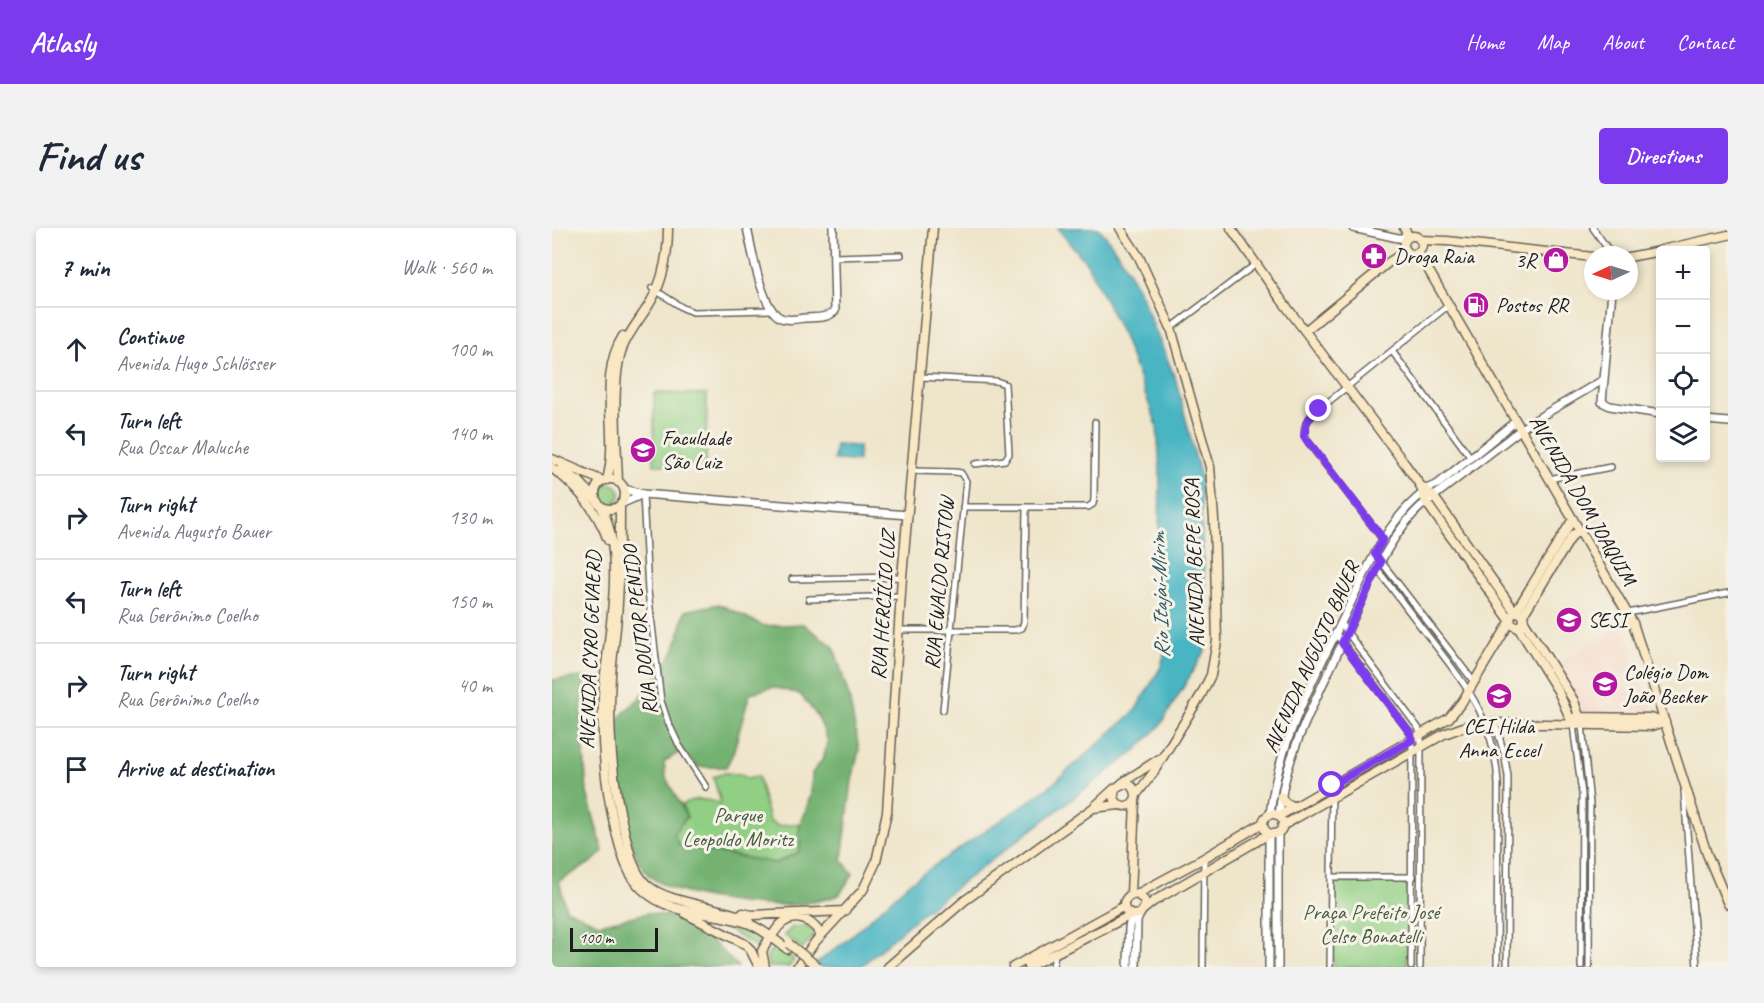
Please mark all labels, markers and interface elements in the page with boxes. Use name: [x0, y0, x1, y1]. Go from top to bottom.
text: Atlasly: [30, 25, 95, 60]
text: Home: [1466, 29, 1504, 55]
text: Map: [1537, 29, 1569, 55]
text: About: [1602, 29, 1644, 55]
text: Contact: [1677, 29, 1734, 55]
button: Directions: [1599, 128, 1728, 184]
text: Find us: [36, 130, 141, 183]
pharmacy icon: Droga Raia: [1359, 241, 1389, 271]
place label: Droga Raia: [1394, 243, 1475, 269]
shop icon: 3R: [1541, 245, 1571, 275]
north arrow: [1584, 246, 1638, 300]
map controls: [1656, 246, 1710, 462]
button: +: [1656, 246, 1710, 300]
place label: 3R: [1515, 247, 1539, 273]
text: 7 min: [60, 251, 110, 284]
text: Walk · 560 m: [402, 255, 492, 280]
fuel station icon: Postos RR: [1461, 290, 1491, 320]
place label: Postos RR: [1496, 292, 1570, 318]
button: −: [1656, 300, 1710, 354]
text: Continue: [117, 323, 183, 351]
icon: ahead: [60, 333, 93, 366]
text: 100 m: [449, 337, 492, 362]
text: Avenida Hugo Schlösser: [117, 351, 275, 376]
button: locate: [1656, 354, 1710, 408]
route end: [1305, 395, 1331, 421]
text: Turn left: [117, 407, 181, 435]
button: layers: [1656, 408, 1710, 462]
street label: AVENIDA DOM JOAQUIM: [1524, 410, 1643, 591]
icon: left: [60, 417, 93, 450]
text: 140 m: [449, 421, 492, 446]
place label: Faculdade São Luiz: [662, 425, 733, 475]
text: Rua Oscar Maluche: [117, 435, 248, 460]
school or university icon: Faculdade São Luiz: [628, 435, 658, 465]
street label: AVENIDA BEPE ROSA: [1178, 478, 1210, 648]
text: Turn right: [117, 491, 194, 519]
street label: RUA EWALDO RISTOW: [918, 494, 960, 671]
icon: right: [60, 501, 93, 534]
text: 130 m: [449, 505, 492, 530]
text: Avenida Augusto Bauer: [117, 519, 271, 544]
street label: RUA HERCÍLIO LUZ: [865, 527, 901, 680]
water label: Rio Itajaí-Mirim: [1144, 529, 1176, 658]
street label: RUA DOUTOR PENIDO: [616, 541, 663, 716]
street label: AVENIDA CYRO GEVAERD: [574, 549, 607, 749]
street label: AVENIDA AUGUSTO BAUER: [1257, 555, 1366, 757]
text: Turn left: [117, 575, 181, 603]
icon: left: [60, 585, 93, 618]
text: 150 m: [449, 589, 492, 614]
text: Rua Gerônimo Coelho: [117, 603, 258, 628]
school or university icon: SESI: [1554, 605, 1584, 635]
place label: SESI: [1588, 607, 1632, 633]
text: Turn right: [117, 659, 194, 687]
place label: Colégio Dom João Becker: [1623, 659, 1709, 709]
icon: right: [60, 669, 93, 702]
school or university icon: Colégio Dom João Becker: [1590, 669, 1620, 699]
text: 40 m: [458, 673, 492, 698]
school or university icon: CEI Hilda Anna Eccel: [1484, 681, 1514, 711]
text: Rua Gerônimo Coelho: [117, 687, 258, 712]
place label: CEI Hilda Anna Eccel: [1459, 713, 1543, 763]
icon: arrive: [60, 753, 93, 786]
text: Arrive at destination: [117, 755, 274, 783]
route start: [1318, 771, 1344, 797]
park label: Parque Leopoldo Moritz: [683, 802, 795, 852]
park label: Praça Prefeito José Celso Bonatelli: [1303, 899, 1442, 949]
scale bar: [570, 925, 658, 952]
text: 100 m: [579, 928, 613, 948]

